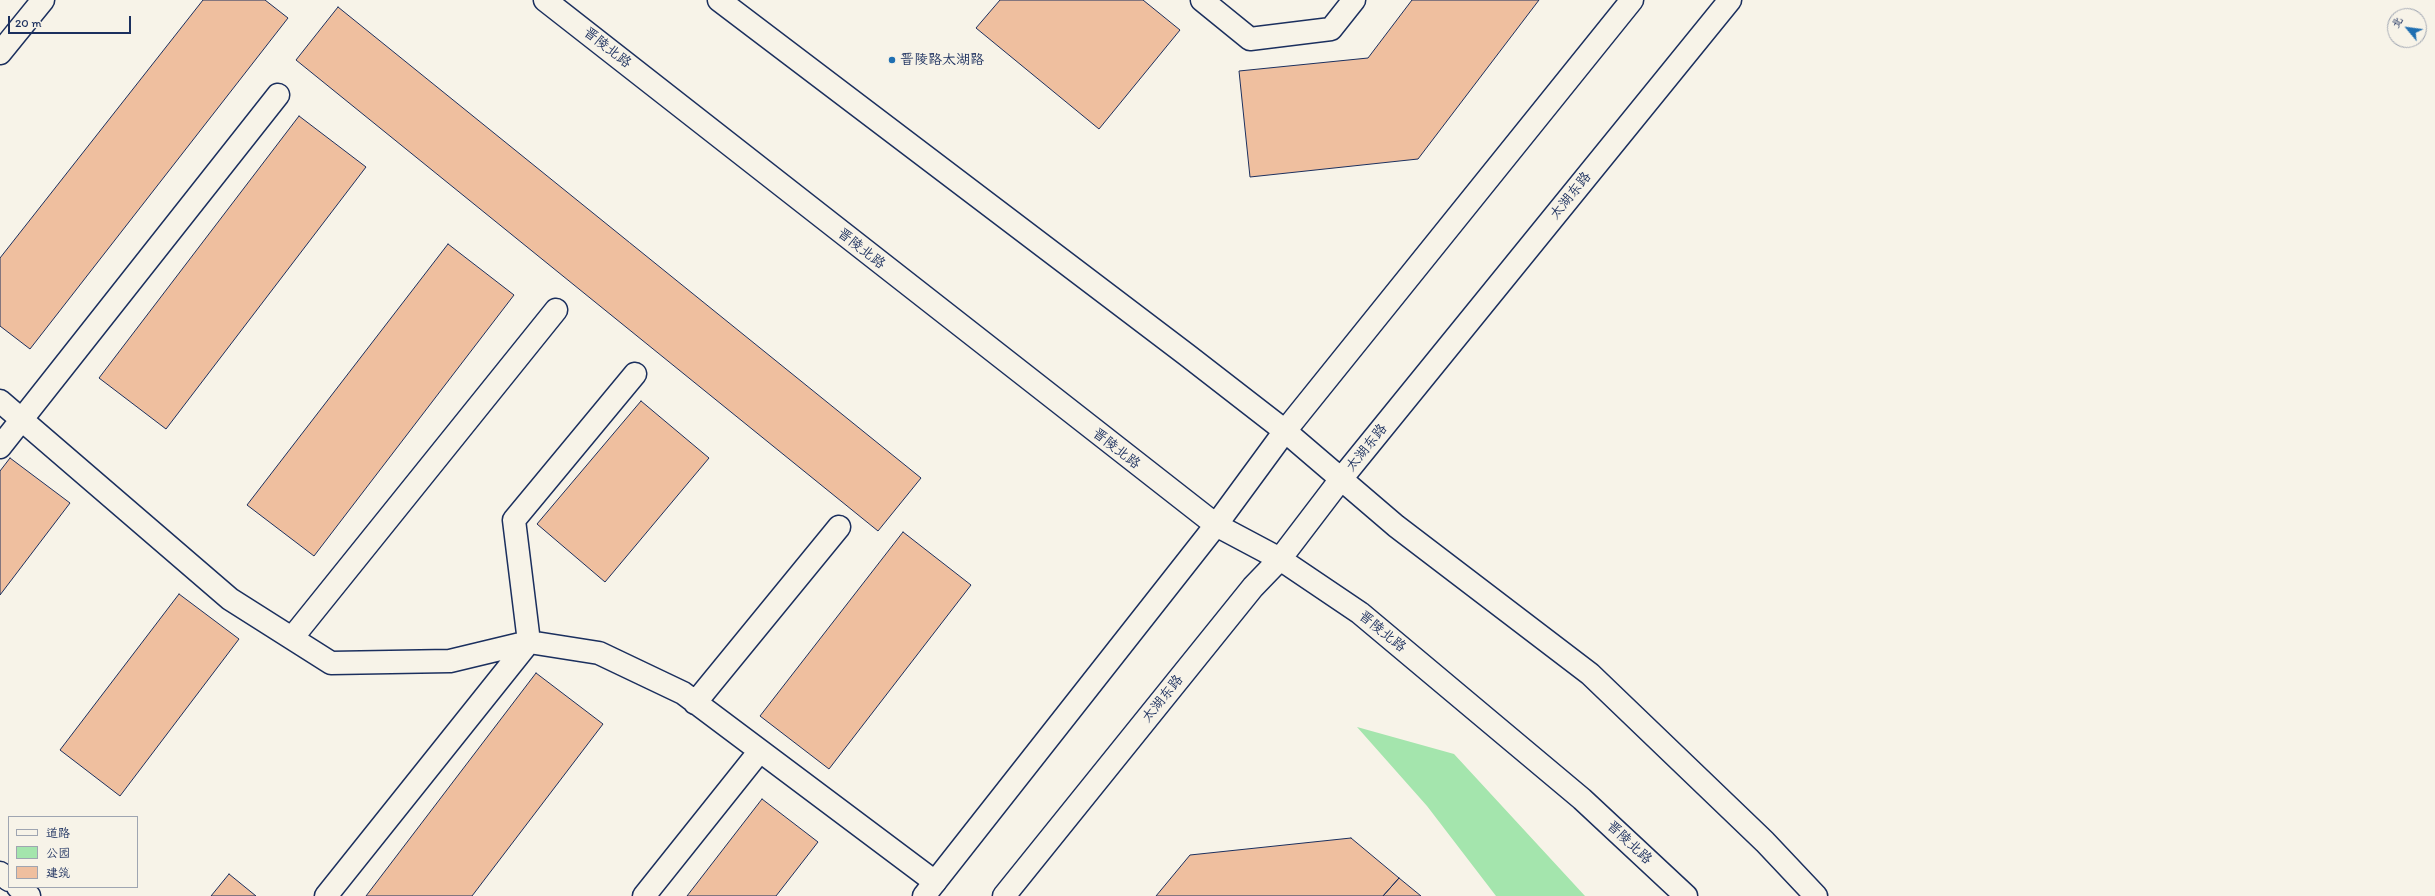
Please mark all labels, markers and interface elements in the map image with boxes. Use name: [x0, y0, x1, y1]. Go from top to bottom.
scale bar: [10, 8, 133, 34]
north arrow: [2387, 8, 2427, 48]
text: 北: [2389, 14, 2405, 30]
text: 20 m: [15, 16, 42, 30]
street label: 晋陵北路: [580, 24, 634, 72]
place label: 晋陵路太湖路: [900, 52, 984, 68]
marker: 晋陵路太湖路: [887, 55, 897, 65]
street label: 太湖东路: [1547, 169, 1595, 223]
street label: 晋陵北路: [834, 225, 888, 273]
street label: 太湖东路: [1343, 421, 1391, 475]
street label: 晋陵北路: [1089, 425, 1143, 473]
street label: 晋陵北路: [1355, 608, 1409, 656]
street label: 太湖东路: [1139, 672, 1187, 726]
legend: [8, 816, 138, 888]
street label: 晋陵北路: [1603, 818, 1655, 868]
text: 道路: [46, 826, 70, 840]
text: 公园: [46, 846, 70, 860]
text: 建筑: [46, 866, 70, 880]

